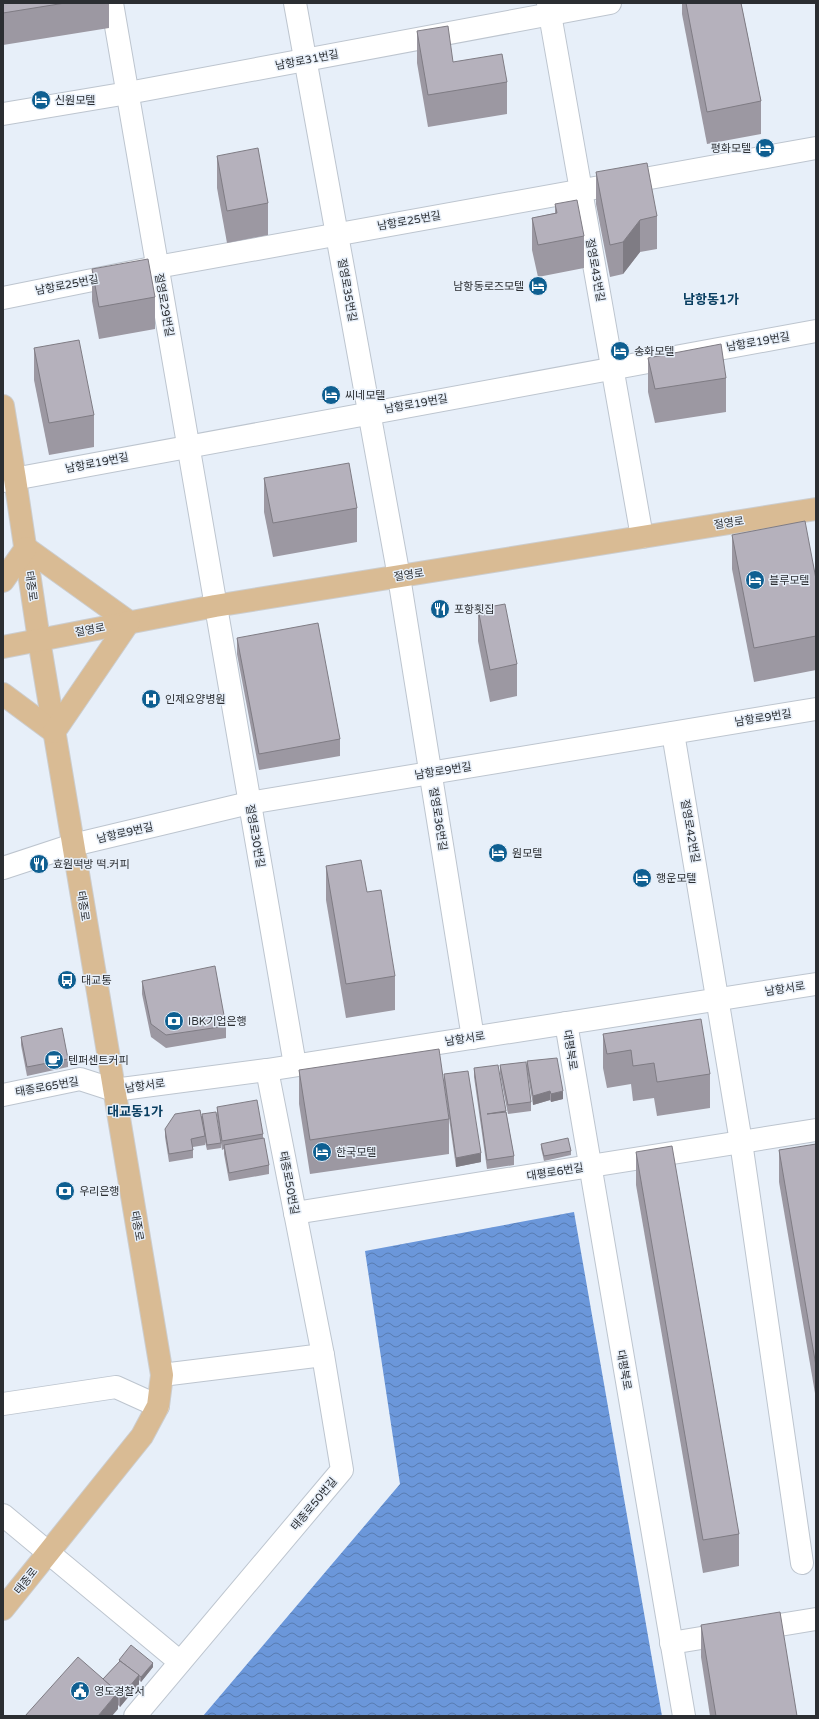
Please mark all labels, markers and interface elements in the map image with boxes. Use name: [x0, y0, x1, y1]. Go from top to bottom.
street label: 남항로31번길: [274, 47, 340, 73]
hotel icon: 신원모텔: [30, 89, 52, 111]
place label: 신원모텔: [55, 94, 95, 107]
hotel icon: 평화모텔: [754, 137, 776, 159]
place label: 평화모텔: [711, 142, 751, 155]
street label: 남항로25번길: [376, 209, 442, 233]
street label: 절영로43번길: [583, 237, 607, 303]
street label: 절영로35번길: [335, 257, 359, 323]
street label: 남항로25번길: [34, 272, 100, 298]
street label: 절영로29번길: [152, 272, 176, 338]
hotel icon: 남항동로즈모텔: [527, 275, 549, 297]
place label: 남항동로즈모텔: [453, 280, 524, 293]
district label: 남항동1가: [683, 292, 739, 308]
street label: 남항로19번길: [725, 330, 791, 354]
hotel icon: 송화모텔: [609, 340, 631, 362]
place label: 송화모텔: [634, 345, 674, 358]
hotel icon: 씨네모텔: [320, 384, 342, 406]
place label: 씨네모텔: [345, 389, 385, 402]
street label: 남항로19번길: [383, 392, 449, 416]
street label: 남항로19번길: [64, 450, 130, 476]
street label: 절영로: [713, 514, 745, 532]
street label: 절영로: [393, 566, 425, 584]
hotel icon: 블루모텔: [744, 569, 766, 591]
street label: 태종로: [22, 570, 40, 602]
place label: 블루모텔: [769, 574, 809, 587]
restaurant icon: 포항횟집: [429, 598, 451, 620]
place label: 포항횟집: [454, 603, 494, 616]
street label: 절영로: [74, 621, 106, 639]
hospital icon: 인제요양병원: [140, 688, 162, 710]
place label: 인제요양병원: [165, 693, 226, 706]
street label: 남항로9번길: [734, 707, 792, 729]
street label: 남항로9번길: [414, 760, 472, 782]
street label: 절영로36번길: [427, 786, 449, 852]
street label: 절영로42번길: [678, 798, 702, 864]
street label: 절영로30번길: [243, 803, 267, 869]
street label: 남항로9번길: [96, 820, 154, 846]
hotel icon: 원모텔: [487, 842, 509, 864]
place label: 원모텔: [512, 847, 542, 860]
restaurant icon: 효원떡방 떡.커피: [28, 853, 50, 875]
place label: 효원떡방 떡.커피: [53, 858, 130, 871]
hotel icon: 행운모텔: [631, 867, 653, 889]
place label: 행운모텔: [656, 872, 696, 885]
street label: 태종로: [74, 890, 92, 922]
bus stop icon: 대교통: [56, 969, 78, 991]
place label: 대교통: [81, 974, 111, 987]
street label: 남항서로: [764, 979, 806, 999]
bank icon: IBK기업은행: [163, 1010, 185, 1032]
place label: IBK기업은행: [188, 1015, 247, 1028]
street label: 남항서로: [444, 1029, 486, 1049]
street label: 대평북로: [560, 1029, 580, 1071]
cafe icon: 텐퍼센트커피: [43, 1049, 65, 1071]
place label: 텐퍼센트커피: [68, 1054, 129, 1067]
street label: 태종로65번길: [14, 1075, 80, 1099]
street label: 남항서로: [124, 1077, 166, 1095]
district label: 대교동1가: [107, 1104, 163, 1120]
hotel icon: 한국모텔: [311, 1141, 333, 1163]
place label: 한국모텔: [336, 1146, 376, 1159]
street label: 태종로50번길: [276, 1150, 302, 1216]
street label: 대평로6번길: [526, 1161, 584, 1183]
bank icon: 우리은행: [54, 1180, 76, 1202]
place label: 우리은행: [79, 1185, 119, 1198]
street label: 태종로: [128, 1210, 146, 1242]
street label: 대평북로: [614, 1349, 634, 1391]
street label: 태종로50번길: [288, 1475, 340, 1533]
street label: 태종로: [12, 1565, 40, 1597]
public building icon: 영도경찰서: [69, 1680, 91, 1702]
place label: 영도경찰서: [94, 1685, 145, 1698]

